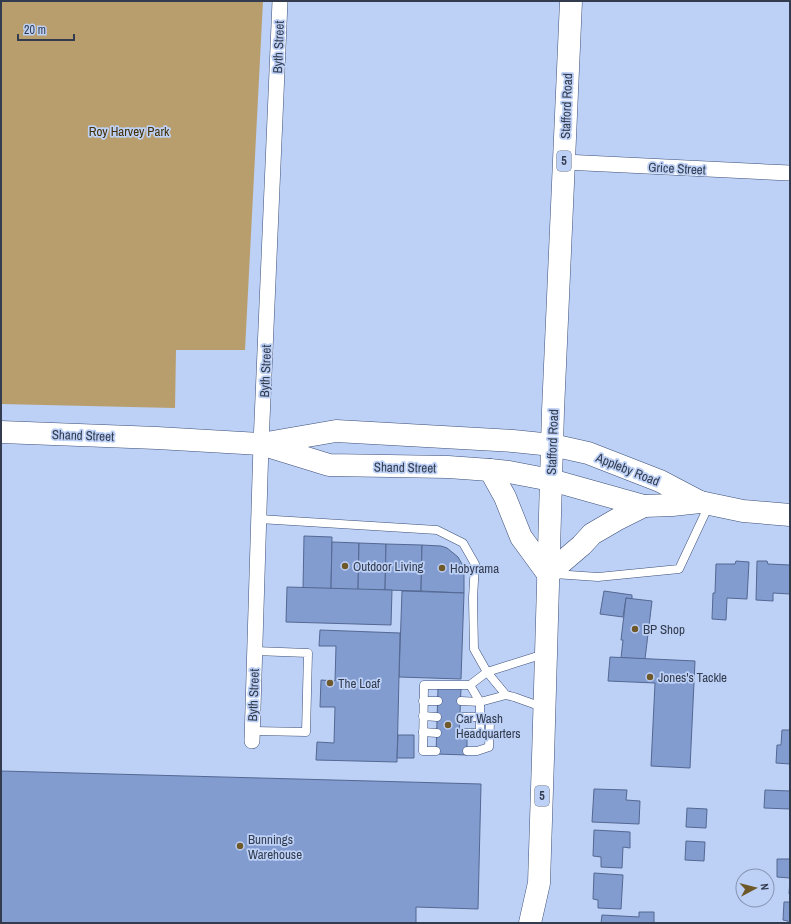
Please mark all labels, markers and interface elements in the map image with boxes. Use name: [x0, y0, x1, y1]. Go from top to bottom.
scale bar: [18, 16, 74, 42]
street label: Byth Street: [269, 20, 288, 74]
text: 20 m: [24, 22, 46, 38]
street label: Stafford Road: [557, 73, 576, 139]
park label: Roy Harvey Park: [89, 123, 170, 140]
road number: 5: [557, 151, 571, 171]
street label: Grice Street: [648, 159, 706, 178]
street label: Byth Street: [256, 344, 275, 398]
street label: Stafford Road: [543, 409, 562, 475]
street label: Shand Street: [52, 426, 114, 445]
street label: Appleby Road: [593, 449, 662, 490]
street label: Shand Street: [374, 458, 436, 477]
place label: Outdoor Living: [353, 558, 424, 575]
place label: Hobyrama: [450, 560, 499, 577]
marker: Outdoor Living: [340, 561, 350, 571]
marker: Hobyrama: [437, 563, 447, 573]
place label: BP Shop: [643, 621, 685, 638]
marker: BP Shop: [630, 624, 640, 634]
street label: Byth Street: [244, 668, 263, 722]
place label: Jones's Tackle: [658, 669, 727, 686]
marker: Jones's Tackle: [645, 672, 655, 682]
place label: The Loaf: [338, 675, 380, 692]
marker: The Loaf: [325, 678, 335, 688]
place label: Car Wash Headquarters: [456, 710, 521, 742]
marker: Car Wash Headquarters: [443, 720, 453, 730]
road number: 5: [535, 786, 549, 806]
place label: Bunnings Warehouse: [248, 831, 302, 863]
marker: Bunnings Warehouse: [235, 841, 245, 851]
north arrow: [735, 868, 775, 908]
text: N: [758, 883, 772, 891]

